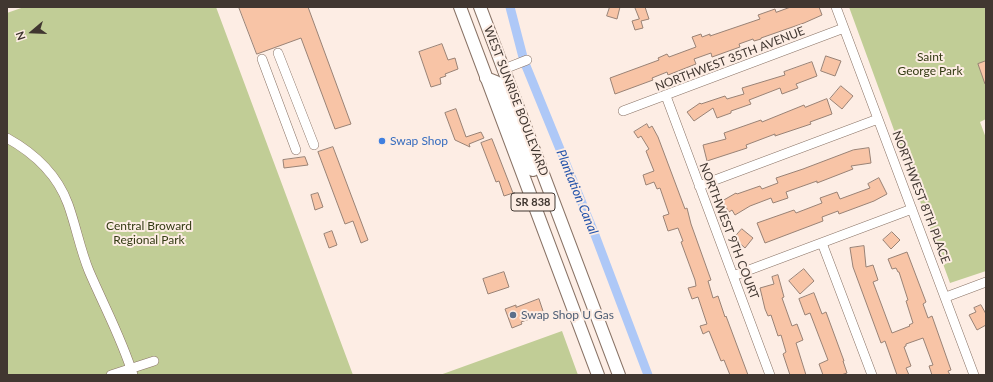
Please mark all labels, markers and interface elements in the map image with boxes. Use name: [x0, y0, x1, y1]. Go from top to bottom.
north arrow: [12, 12, 52, 52]
street label: WEST SUNRISE BOULEVARD: [481, 24, 551, 178]
street label: NORTHWEST 35TH AVENUE: [653, 24, 807, 94]
text: N: [13, 30, 28, 42]
park label: Saint George Park: [897, 50, 963, 78]
street label: NORTHWEST 8TH PLACE: [889, 129, 953, 265]
place label: Swap Shop: [390, 134, 448, 148]
marker: Swap Shop: [377, 136, 387, 146]
water label: Plantation Canal: [553, 147, 601, 237]
street label: NORTHWEST 9TH COURT: [696, 161, 762, 301]
road number: SR 838: [511, 193, 555, 211]
park label: Central Broward Regional Park: [106, 219, 192, 247]
place label: Swap Shop U Gas: [521, 308, 614, 322]
marker: Swap Shop U Gas: [508, 310, 518, 320]

